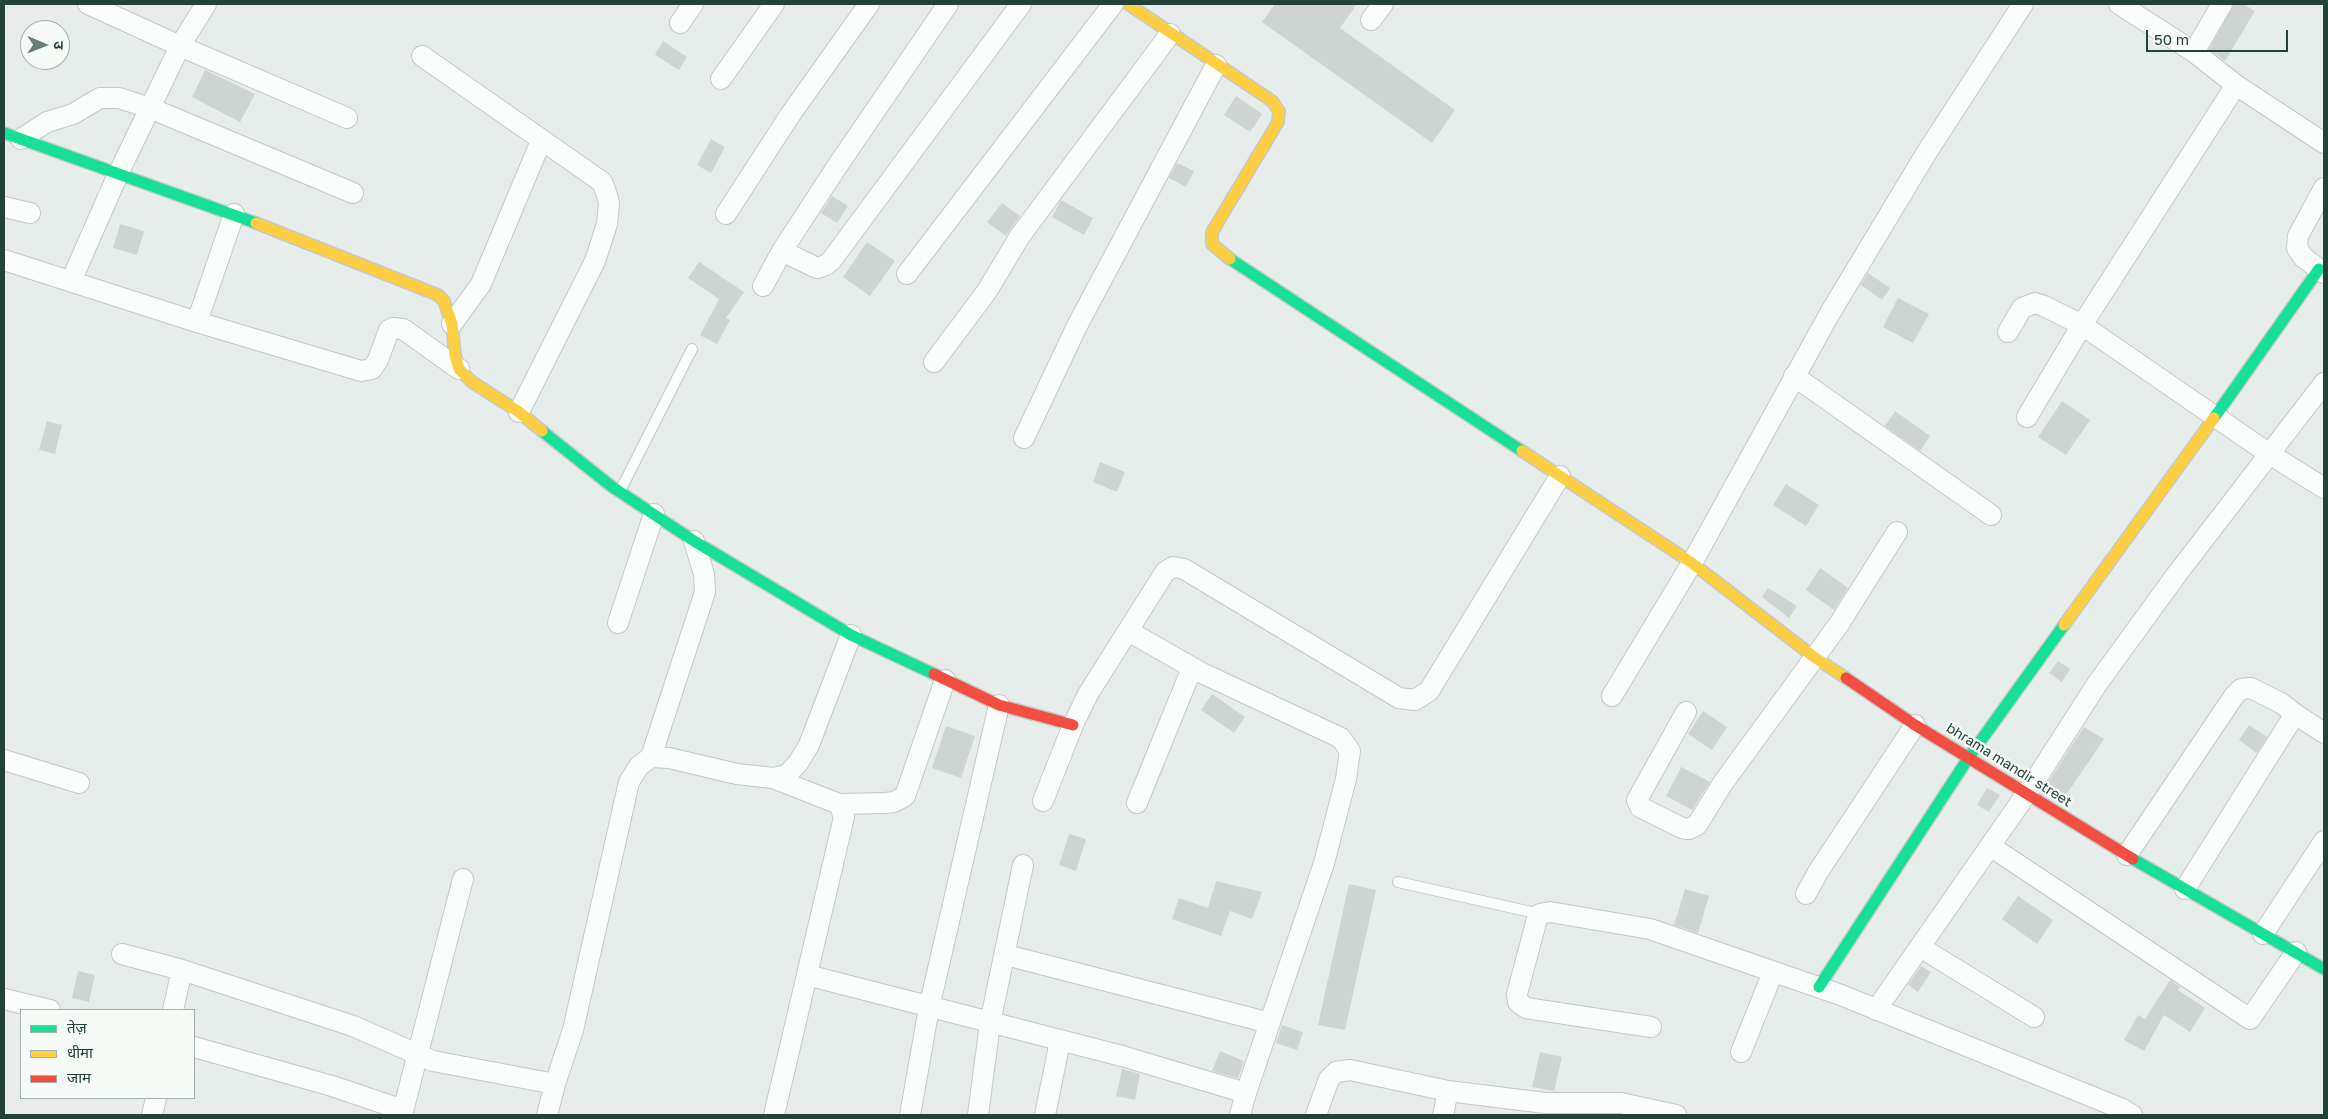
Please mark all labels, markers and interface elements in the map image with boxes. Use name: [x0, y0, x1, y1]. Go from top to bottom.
north arrow: [20, 20, 70, 70]
scale bar: [2148, 20, 2290, 52]
text: 50 m: [2154, 30, 2189, 48]
text: उ: [51, 41, 68, 49]
street label: bhrama mandir street: [1943, 720, 2075, 810]
legend: [20, 1009, 195, 1099]
text: तेज़: [67, 1018, 87, 1036]
text: धीमा: [67, 1043, 93, 1061]
text: जाम: [67, 1068, 91, 1086]

